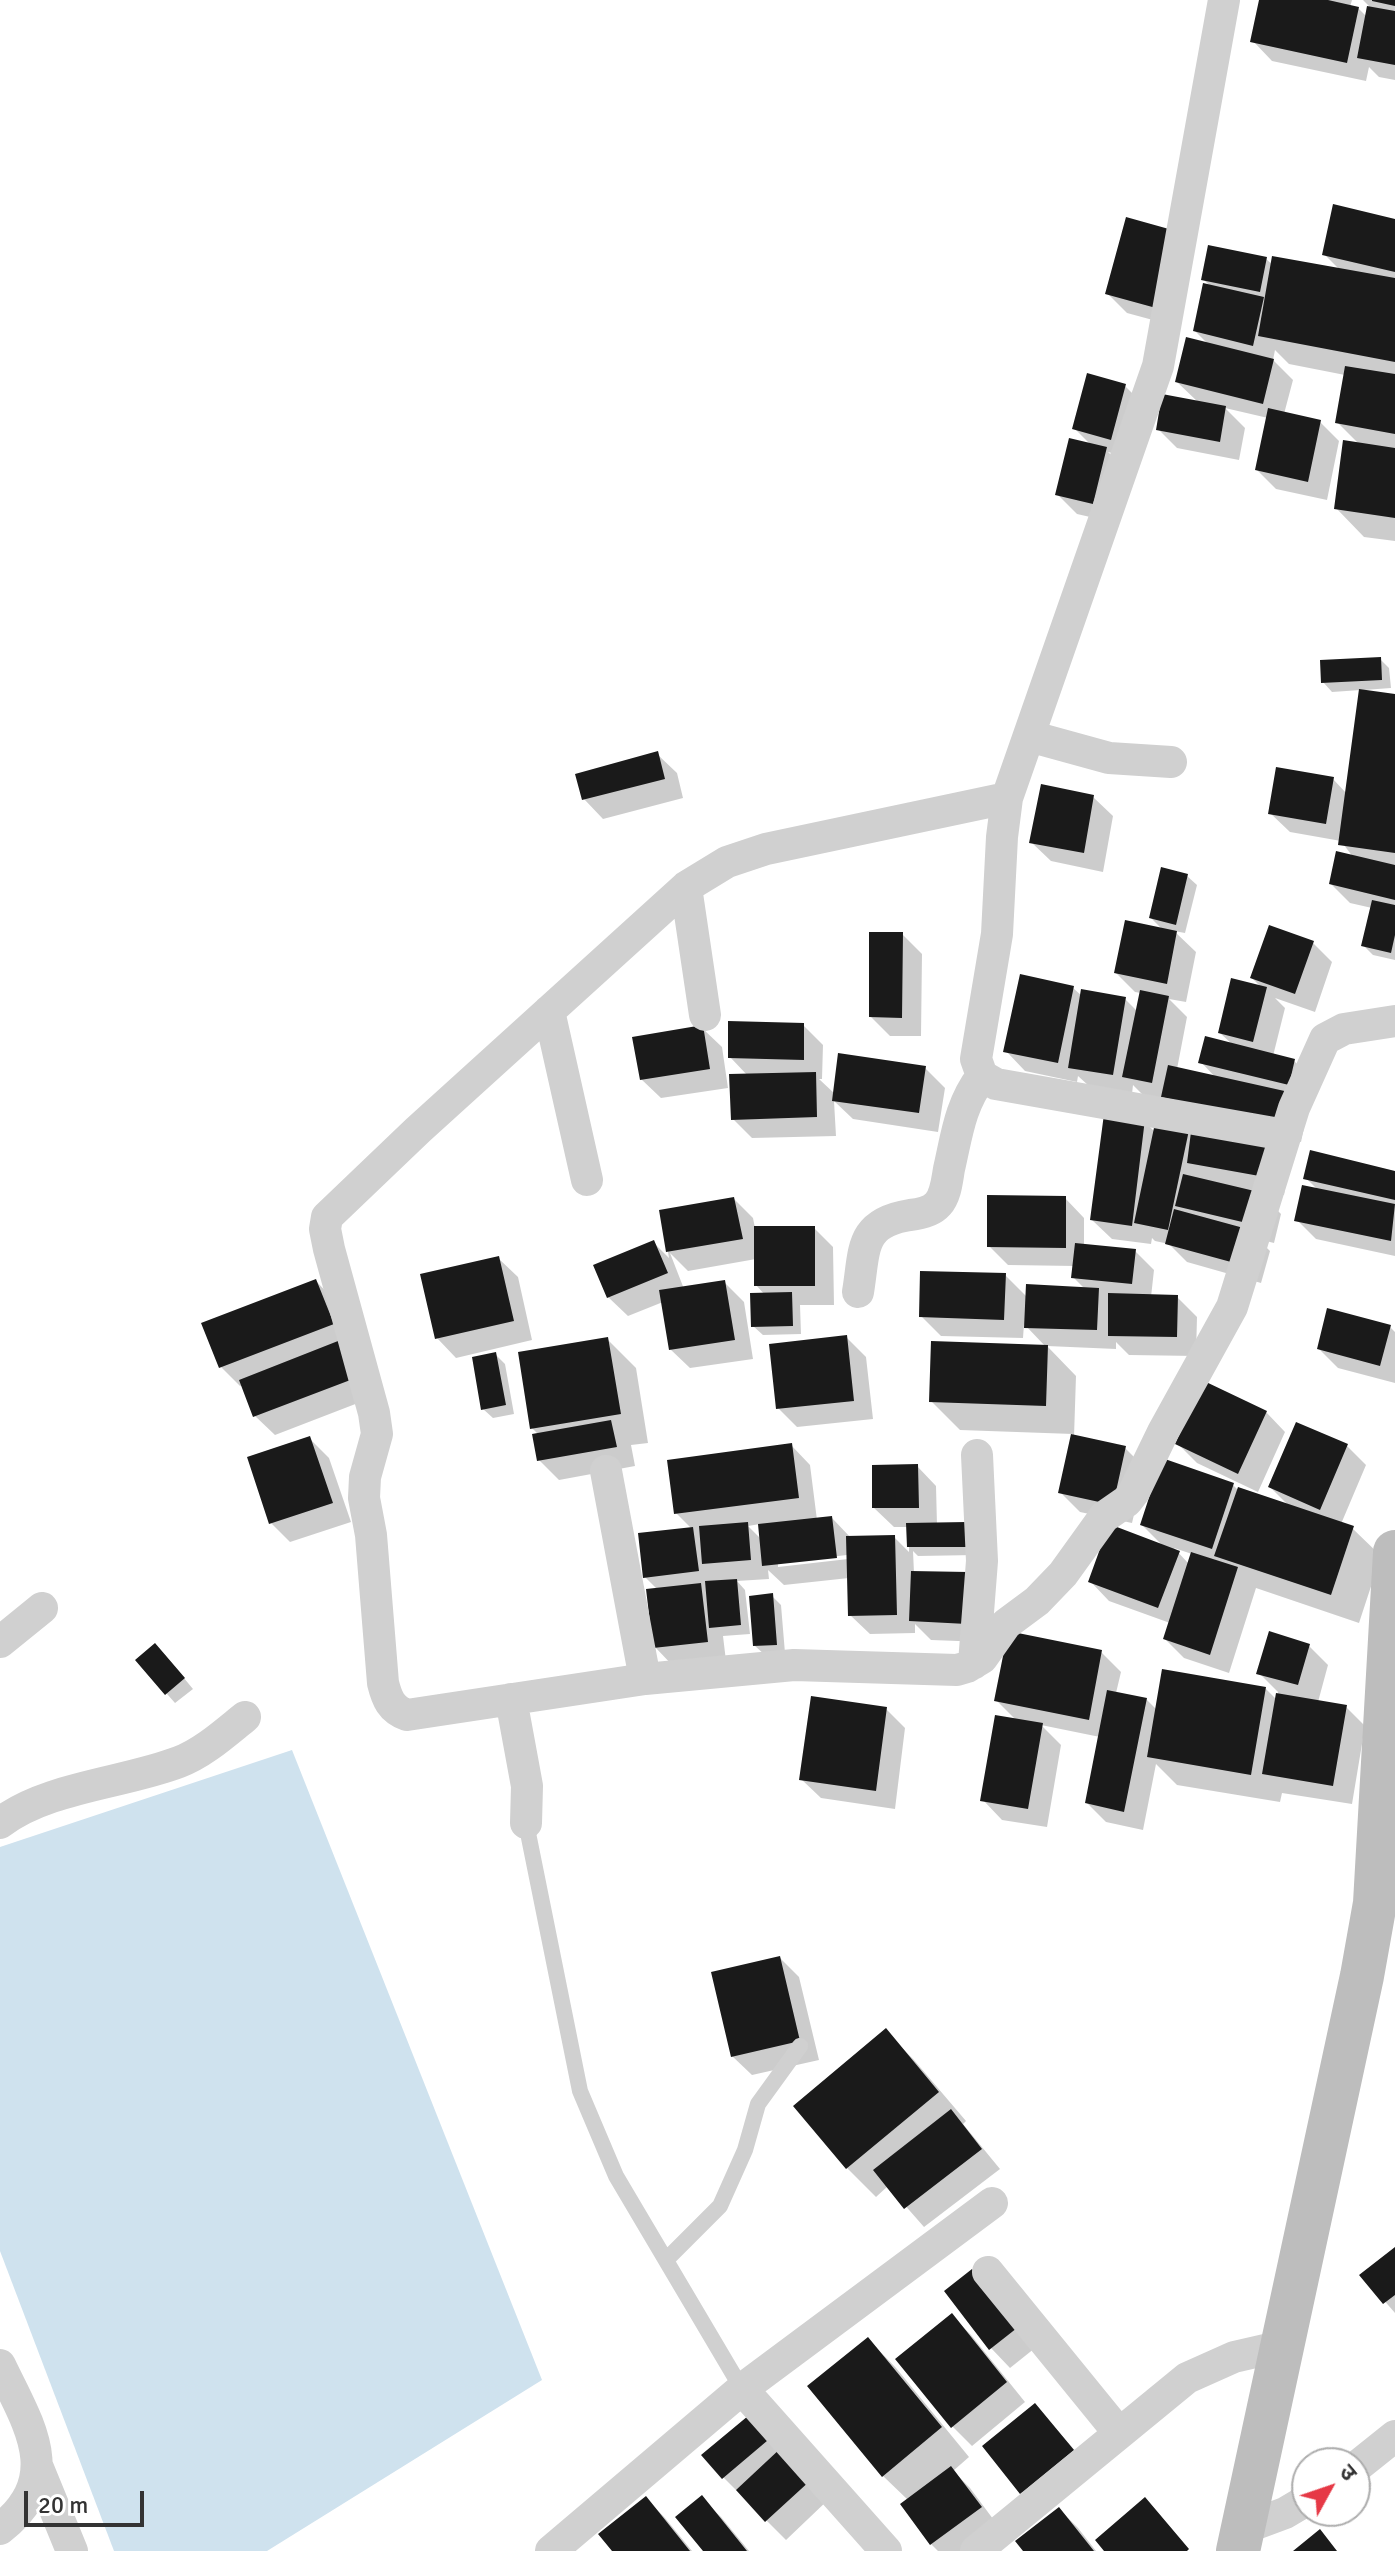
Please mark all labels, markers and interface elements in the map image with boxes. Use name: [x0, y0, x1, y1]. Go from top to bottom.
north arrow: [1291, 2447, 1371, 2527]
text: उ: [1334, 2459, 1363, 2486]
scale bar: [28, 2475, 148, 2525]
text: 20 m: [38, 2490, 88, 2520]

